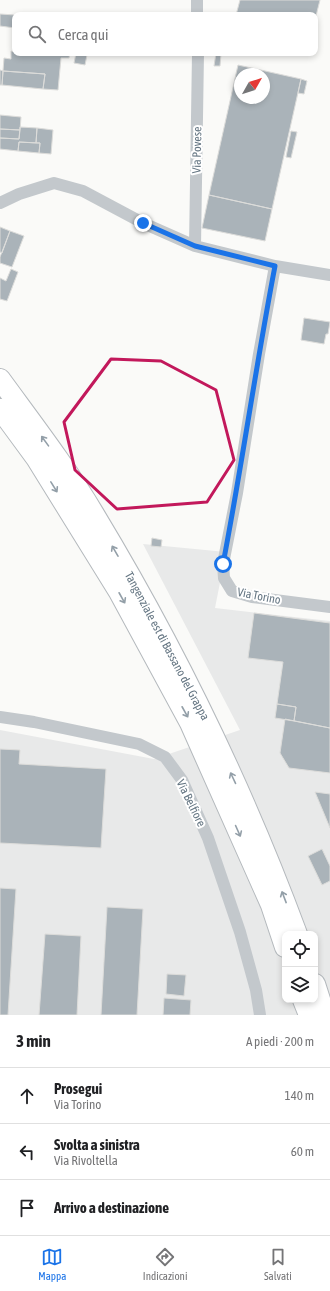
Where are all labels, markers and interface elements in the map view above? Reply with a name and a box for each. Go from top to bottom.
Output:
search box [12,12,318,56]
icon: search [26,23,48,45]
text: Cerca qui [58,26,108,43]
north arrow [234,68,270,104]
street label: Via Povese [190,126,204,174]
route end [134,214,152,232]
one-way arrow [41,436,50,447]
one-way arrow [50,482,58,493]
one-way arrow [111,545,119,557]
route start [214,555,232,573]
street label: Tangenziale est di Bassano del Grappa [122,569,212,723]
street label: Via Torino [236,585,282,607]
one-way arrow [119,592,127,604]
one-way arrow [181,706,189,718]
one-way arrow [229,772,237,784]
street label: Via Belfiore [174,777,208,829]
one-way arrow [235,824,242,836]
one-way arrow [279,892,287,904]
map controls [282,931,318,1003]
button: locate [282,931,318,967]
button: layers [282,967,318,1003]
text: 3 min [16,1031,51,1051]
text: A piedi · 200 m [246,1034,314,1049]
text: Prosegui [54,1080,102,1097]
icon: ahead [16,1085,38,1107]
text: 140 m [285,1088,314,1103]
text: Via Torino [54,1097,101,1112]
text: Svolta a sinistra [54,1136,140,1153]
icon: left [16,1141,38,1163]
text: 60 m [291,1144,314,1159]
text: Via Rivoltella [54,1153,118,1168]
icon: arrive [16,1197,38,1219]
text: Arrivo a destinazione [54,1199,169,1216]
tab: Mappa [38,1246,66,1282]
tab: Indicazioni [143,1246,187,1282]
tab: Salvati [264,1246,292,1282]

